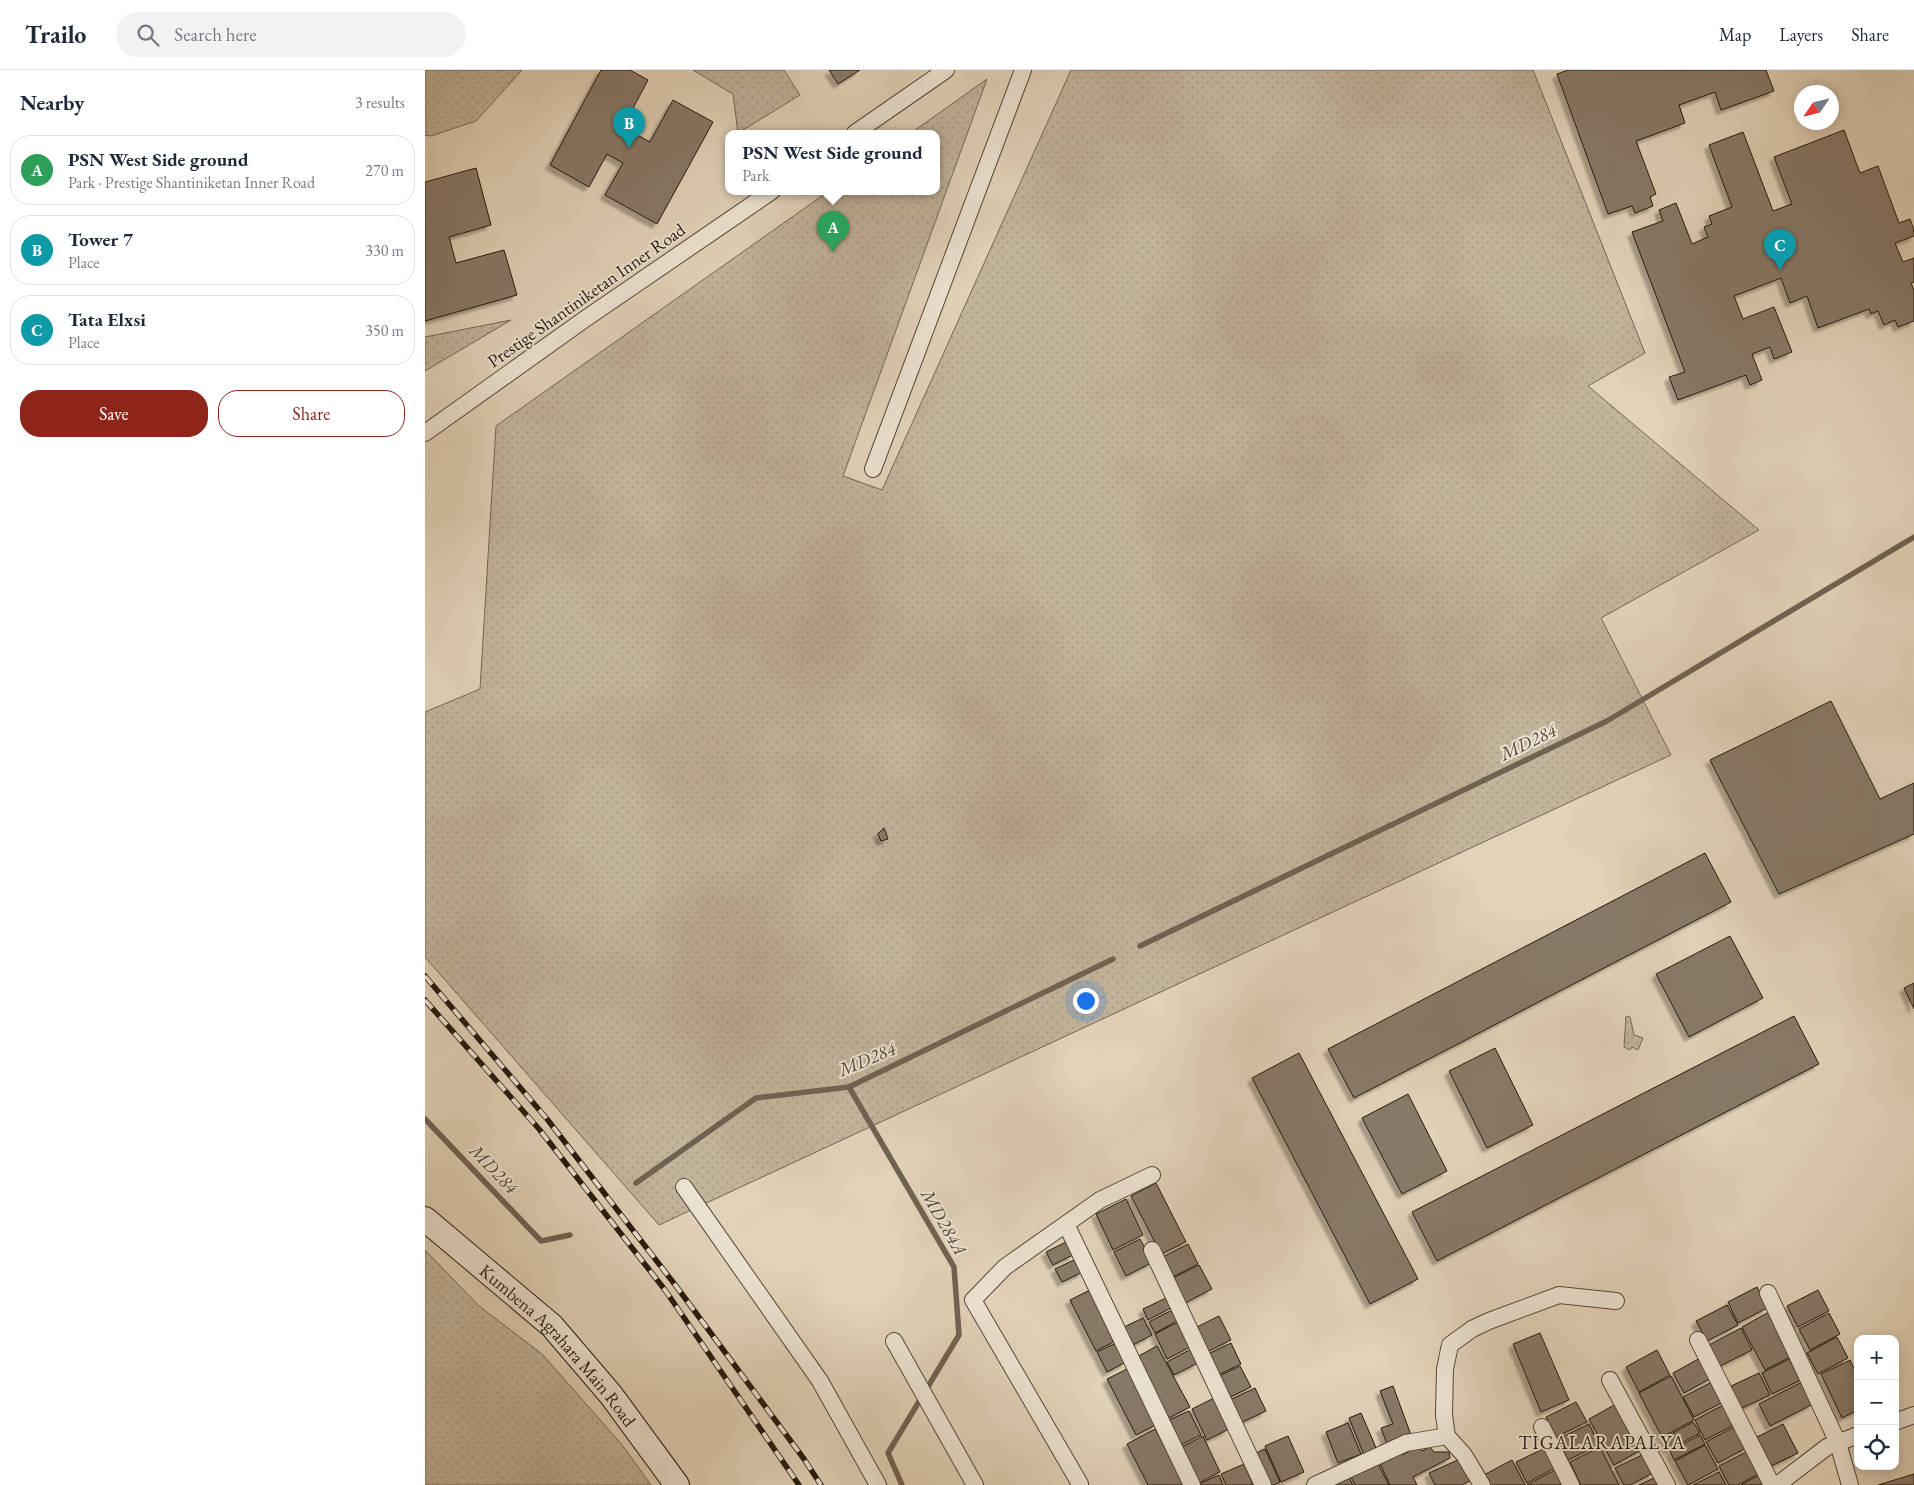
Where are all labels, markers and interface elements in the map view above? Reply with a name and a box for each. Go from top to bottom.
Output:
search box [116,12,466,57]
text: Trailo [25,19,86,50]
icon: search [134,21,162,49]
text: Search here [174,22,257,47]
text: Map [1719,23,1751,46]
text: Layers [1779,23,1823,46]
text: Share [1851,23,1889,46]
north arrow [1794,85,1839,130]
text: Nearby [20,89,84,116]
text: 3 results [355,92,405,113]
pin: B [613,107,645,148]
popup [725,130,940,195]
text: PSN West Side ground [742,140,923,165]
text: PSN West Side ground [68,147,248,172]
text: A [31,160,43,181]
text: 270 m [365,160,404,181]
text: Park [742,165,770,186]
text: Park · Prestige Shantiniketan Inner Road [68,172,315,193]
pin: A [817,211,849,252]
street label: Prestige Shantiniketan Inner Road [483,217,690,372]
text: Tower 7 [68,227,133,252]
pin: C [1764,229,1796,270]
text: B [32,240,42,261]
text: 330 m [365,240,404,261]
text: Place [68,252,100,273]
text: Tata Elxsi [68,307,146,332]
text: C [31,320,43,341]
text: 350 m [365,320,404,341]
text: Place [68,332,100,353]
button: Save [20,390,208,437]
button: Share [218,390,405,437]
water label: MD284 [1494,717,1561,767]
your location [1073,988,1099,1014]
water label: MD284 [833,1035,901,1083]
water label: MD284 [463,1138,525,1200]
water label: MD284A [914,1183,973,1260]
street label: Kumbena Agrahara Main Road [475,1259,642,1431]
map controls [1854,1335,1899,1470]
button: + [1854,1335,1899,1380]
button: − [1854,1380,1899,1425]
button: locate [1854,1425,1899,1470]
district label: TIGALARAPALYA [1518,1430,1686,1455]

